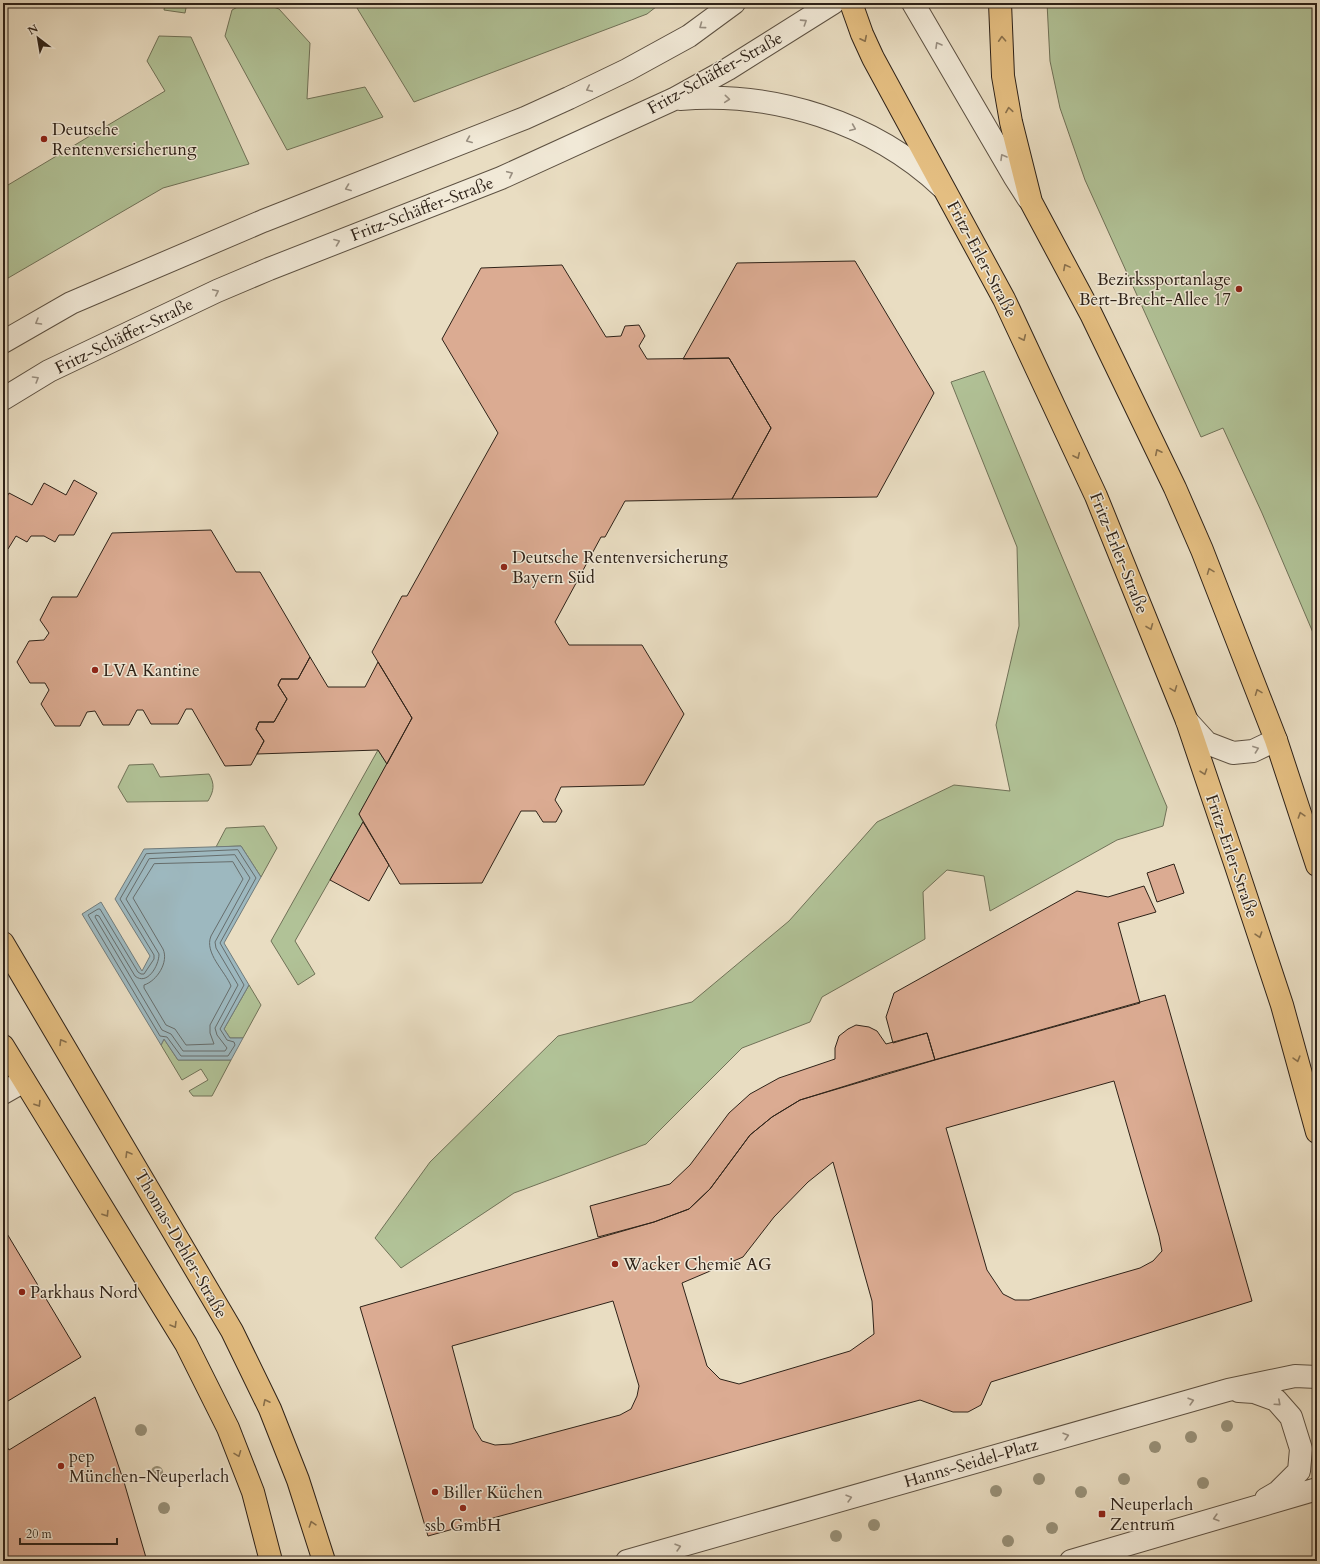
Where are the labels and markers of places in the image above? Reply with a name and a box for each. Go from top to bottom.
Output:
place label: Deutsche Rentenversicherung [52,118,197,161]
marker: Deutsche Rentenversicherung [39,134,49,144]
place label: Bezirkssportanlage Bert-Brecht-Allee 17 [1079,268,1231,311]
marker: Bezirkssportanlage Bert-Brecht-Allee 17 [1234,284,1244,294]
place label: Deutsche Rentenversicherung Bayern Süd [512,546,728,589]
marker: Deutsche Rentenversicherung Bayern Süd [499,562,509,572]
place label: LVA Kantine [103,659,200,682]
marker: LVA Kantine [90,665,100,675]
place label: Wacker Chemie AG [622,1253,772,1276]
marker: Wacker Chemie AG [610,1259,620,1269]
place label: Parkhaus Nord [30,1281,138,1304]
marker: Parkhaus Nord [17,1287,27,1297]
place label: pep München-Neuperlach [69,1445,230,1488]
marker: pep München-Neuperlach [56,1461,66,1471]
place label: Biller Küchen [443,1481,543,1504]
marker: Biller Küchen [430,1487,440,1497]
place label: Neuperlach Zentrum [1110,1493,1194,1536]
marker: ssb GmbH [458,1503,468,1513]
marker: Neuperlach Zentrum [1097,1509,1107,1519]
place label: ssb GmbH [425,1514,501,1537]

